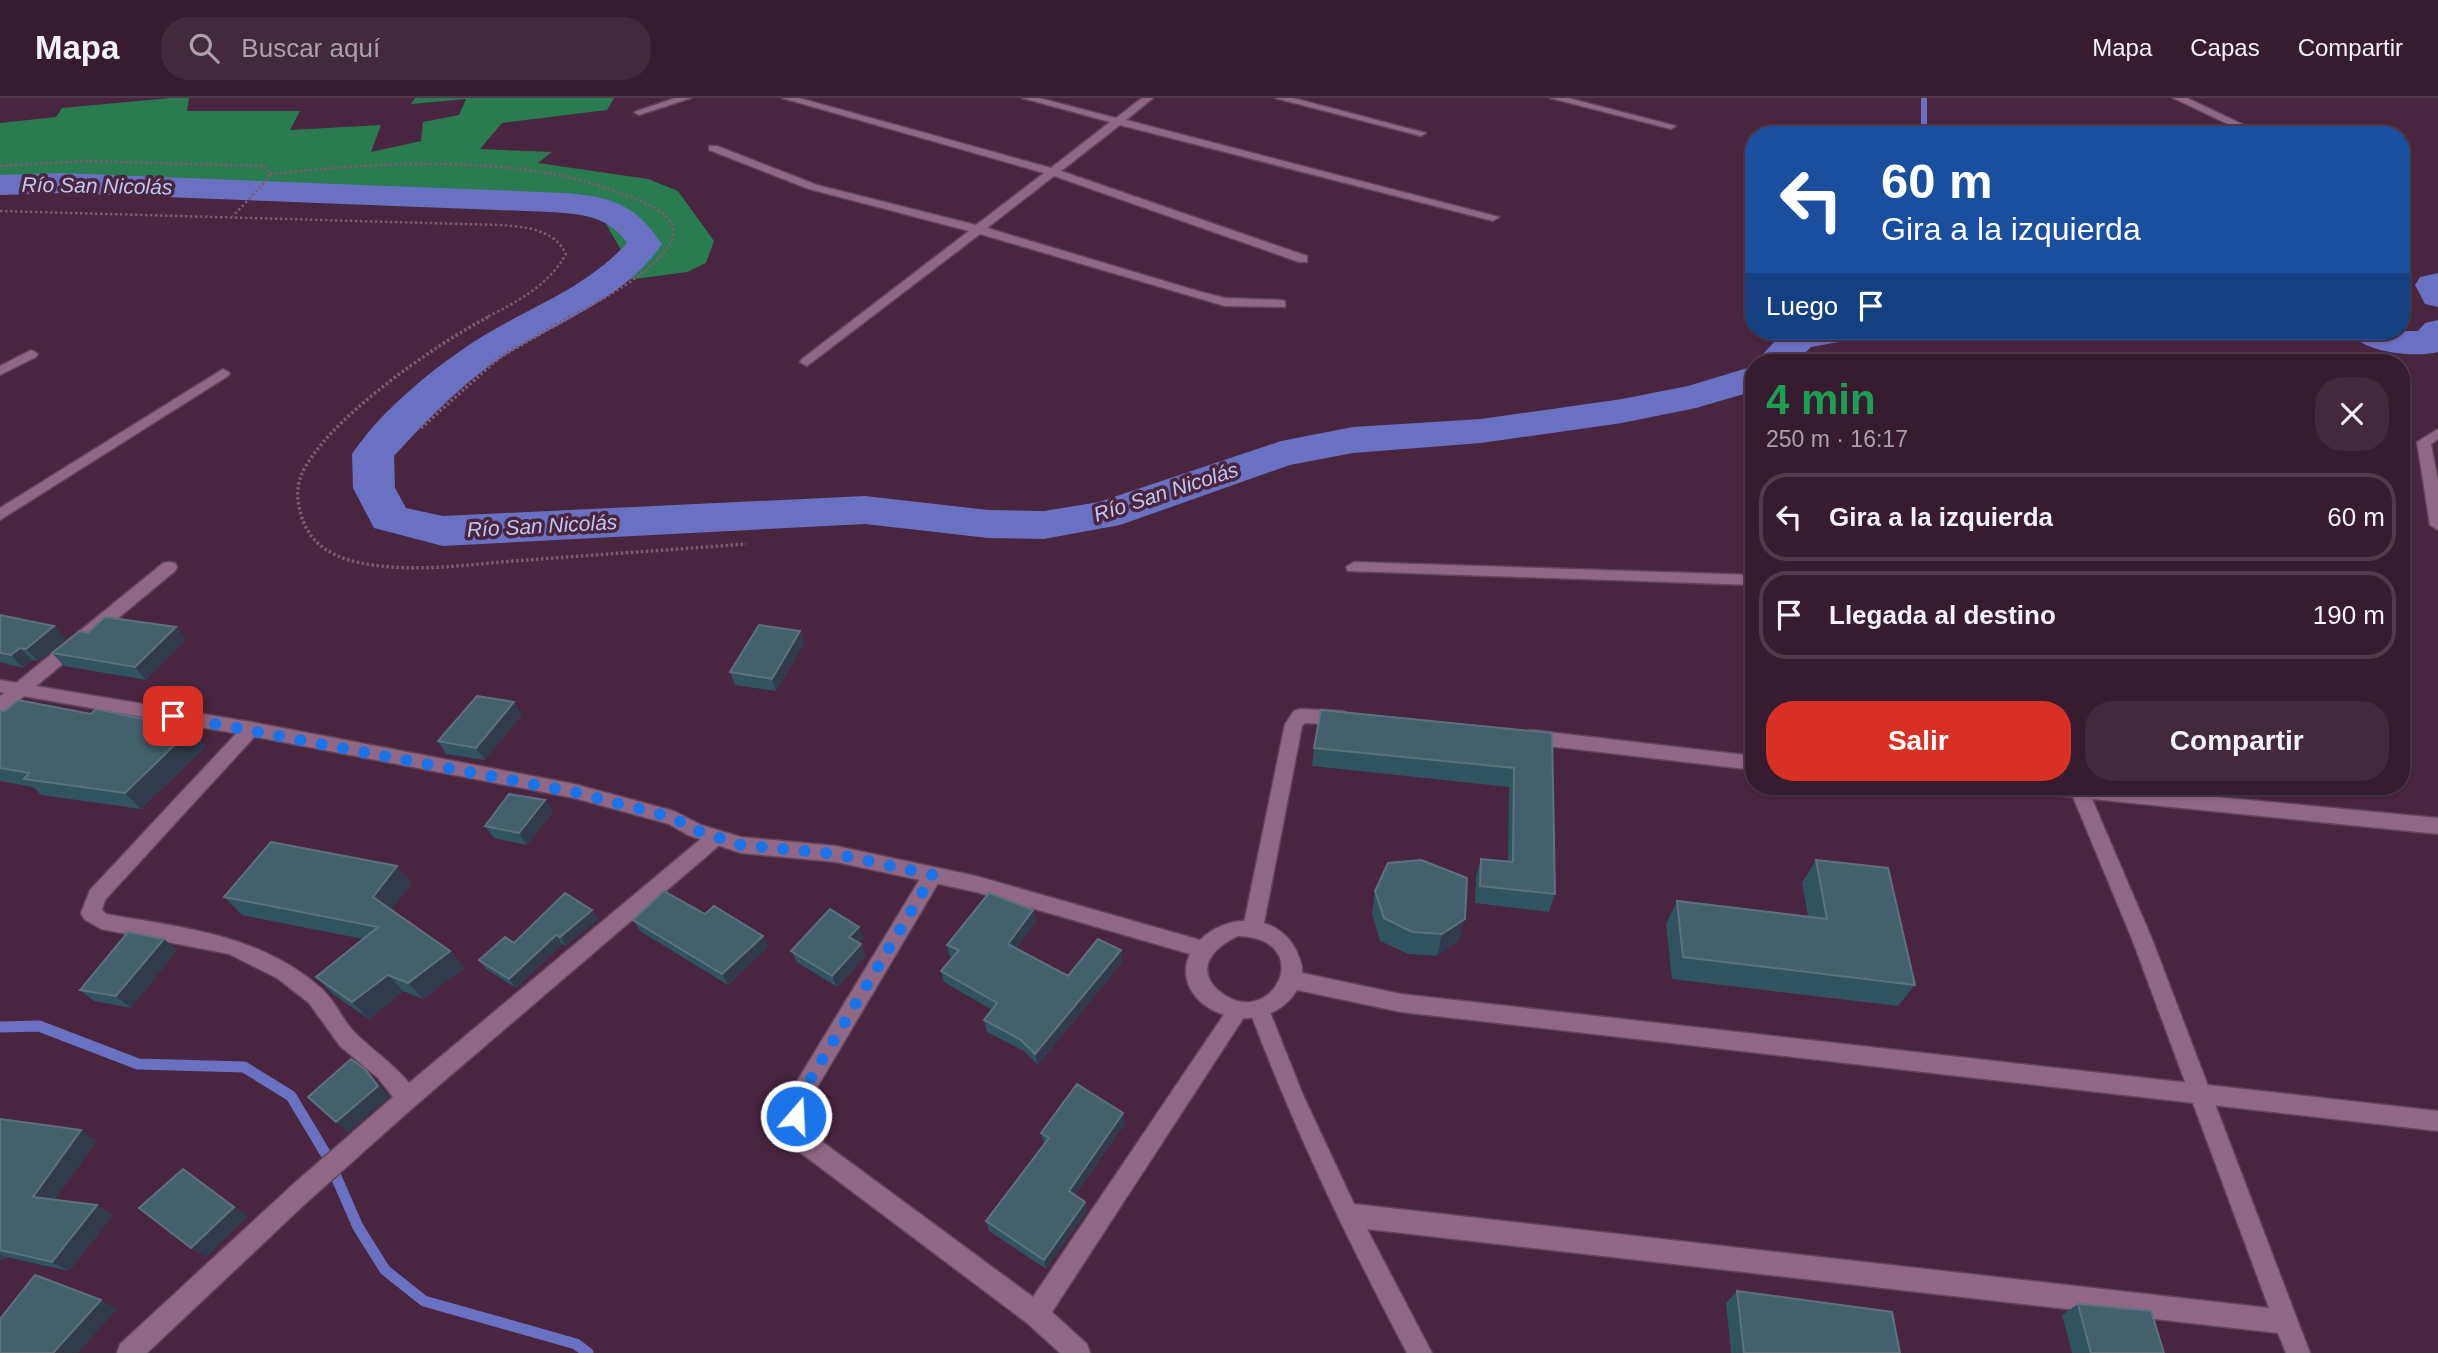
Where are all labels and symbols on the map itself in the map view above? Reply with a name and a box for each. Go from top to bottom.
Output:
water label: Río San Nicolás [22,173,173,198]
water label: Río San Nicolás [1091,457,1241,526]
water label: Río San Nicolás [466,510,618,541]
pin [143,686,203,746]
position arrow [759,1079,833,1153]

